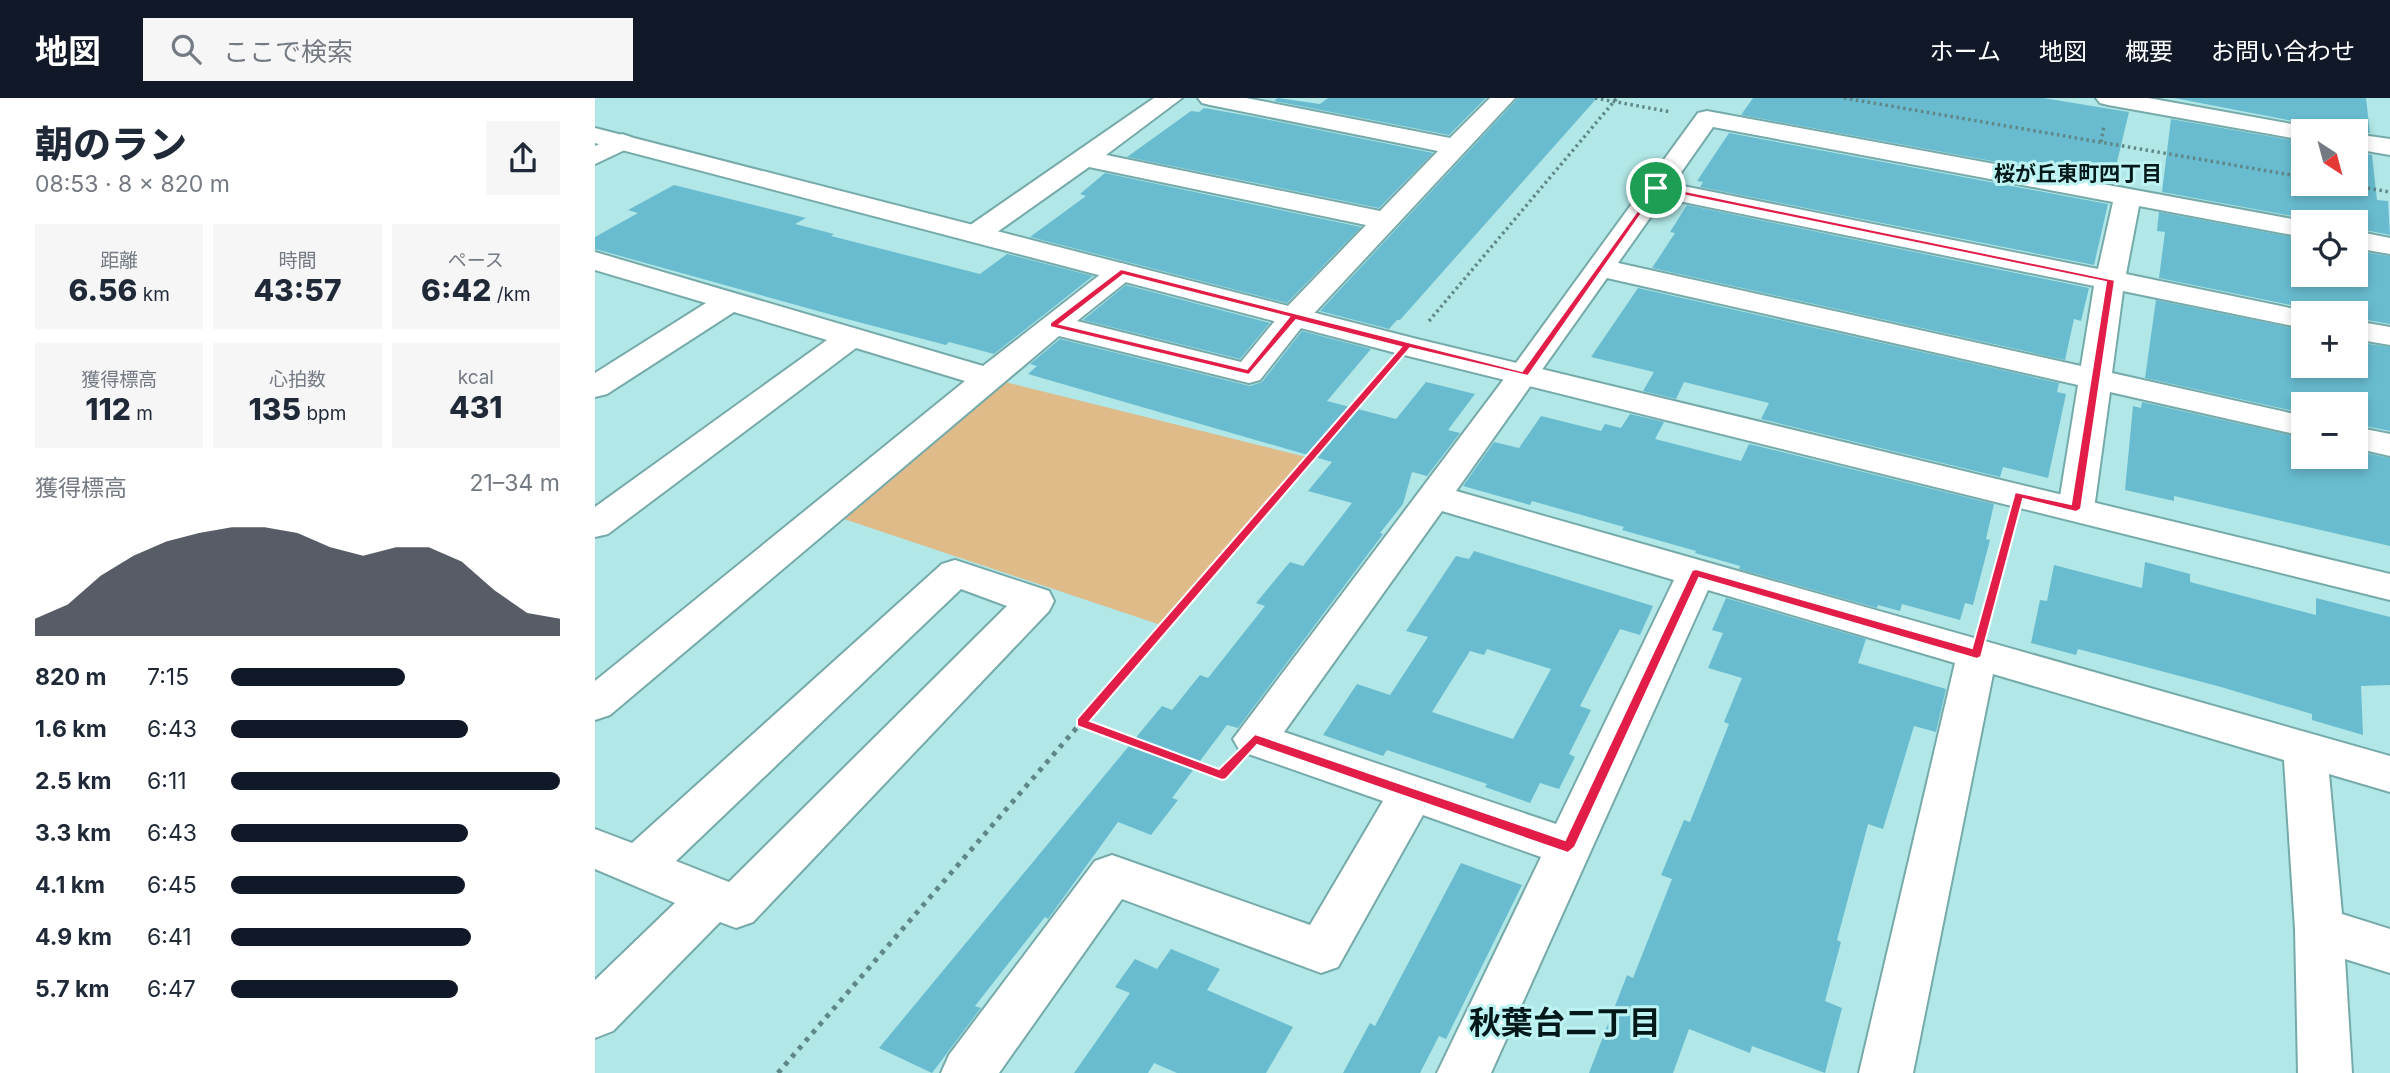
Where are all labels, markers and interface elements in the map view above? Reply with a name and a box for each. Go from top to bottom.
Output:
search box [143,18,633,81]
icon: search [167,30,205,68]
text: 地図 [35,31,101,71]
text: ここで検索 [223,36,353,67]
text: ホーム [1930,37,2001,66]
text: 地図 [2039,37,2087,66]
text: 概要 [2125,37,2173,66]
text: お問い合わせ [2211,37,2355,66]
north arrow [2291,119,2368,196]
map controls [2291,119,2368,469]
text: 朝のラン [35,121,187,167]
button: share [486,121,560,195]
pin [1626,158,1686,218]
district label: 桜が丘東町四丁目 [1994,161,2162,186]
icon: arrive [1637,169,1675,207]
text: 08:53 · 8 × 820 m [35,170,230,198]
button: locate [2291,210,2368,287]
text: 距離 [100,249,138,272]
text: 時間 [278,249,317,272]
text: ペース [448,249,504,272]
text: 6.56 [69,272,137,308]
text: 43:57 [253,272,342,308]
text: 6:42 [421,272,491,308]
text: km [137,283,170,306]
text: /km [491,283,531,306]
button: + [2291,301,2368,378]
text: kcal [458,366,494,389]
text: 獲得標高 [81,368,157,391]
text: 心拍数 [269,368,326,391]
text: 431 [449,389,503,425]
text: 112 [85,391,131,427]
text: 135 [249,391,301,427]
button: − [2291,392,2368,469]
text: m [131,402,153,425]
text: bpm [301,402,346,425]
text: 21–34 m [469,469,560,497]
text: 獲得標高 [35,474,127,502]
text: 820 m [35,663,106,691]
text: 7:15 [147,663,189,691]
text: 1.6 km [35,715,107,743]
text: 6:43 [147,715,197,743]
text: 2.5 km [35,767,112,795]
text: 6:11 [147,767,187,795]
text: 3.3 km [35,819,111,847]
text: 6:43 [147,819,197,847]
text: 4.1 km [35,871,105,899]
text: 6:45 [147,871,197,899]
text: 4.9 km [35,923,112,951]
text: 6:41 [147,923,192,951]
text: 5.7 km [35,975,109,1003]
text: 6:47 [147,975,196,1003]
district label: 秋葉台二丁目 [1469,1003,1661,1042]

